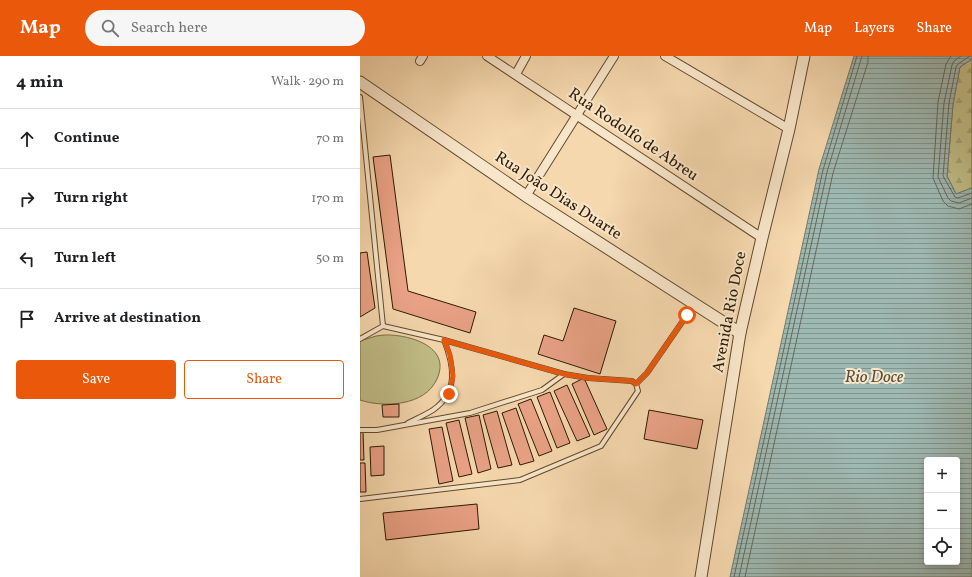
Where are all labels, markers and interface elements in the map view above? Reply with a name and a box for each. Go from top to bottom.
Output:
search box [85,10,365,46]
text: Map [20,15,61,41]
icon: search [99,17,121,39]
text: Search here [131,18,208,39]
text: Map [804,19,832,38]
text: Layers [854,19,894,38]
text: Share [916,19,952,38]
text: 4 min [16,71,63,94]
text: Walk · 290 m [271,73,344,91]
street label: Rua Rodolfo de Abreu [564,83,702,187]
icon: ahead [16,128,38,150]
text: Continue [54,128,119,149]
text: 70 m [316,130,344,148]
street label: Rua João Dias Duarte [490,147,626,245]
icon: right [16,188,38,210]
text: Turn right [54,188,128,209]
text: 170 m [311,190,344,208]
icon: left [16,248,38,270]
text: Turn left [54,248,116,269]
street label: Avenida Rio Doce [707,249,753,375]
text: 50 m [316,250,344,268]
route start [678,306,696,324]
icon: arrive [16,308,38,330]
text: Arrive at destination [54,308,201,329]
button: Save [16,360,176,399]
button: Share [184,360,344,399]
water label: Rio Doce [845,366,904,389]
route end [440,385,458,403]
map controls [924,457,960,565]
button: + [924,457,960,493]
button: − [924,493,960,529]
button: locate [924,529,960,565]

